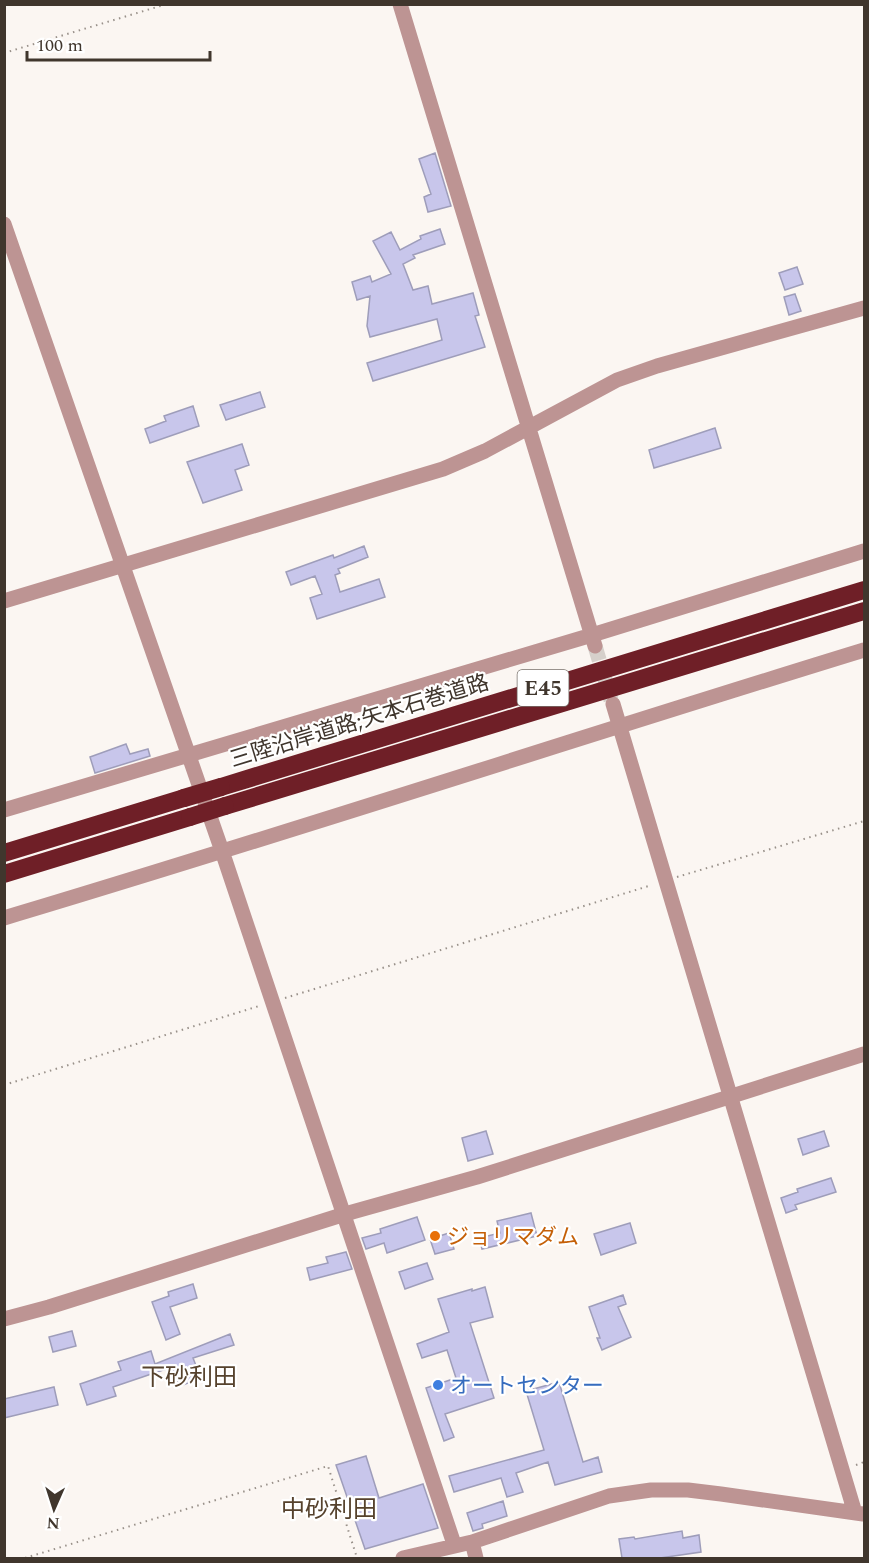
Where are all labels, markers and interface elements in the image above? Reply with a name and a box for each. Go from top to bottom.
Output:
scale bar [27,24,210,62]
text: 100 m [36,32,83,59]
street label: 三陸沿岸道路;矢本石巻道路 [226,666,493,777]
road number: E45 [518,670,568,706]
place label: ジョリマダム [447,1221,579,1254]
marker: ジョリマダム [428,1229,442,1243]
district label: 下砂利田 [141,1360,237,1396]
place label: オートセンター [450,1370,604,1403]
marker: オートセンター [431,1378,445,1392]
north arrow [24,1479,84,1539]
district label: 中砂利田 [281,1492,377,1528]
text: N [46,1511,60,1535]

